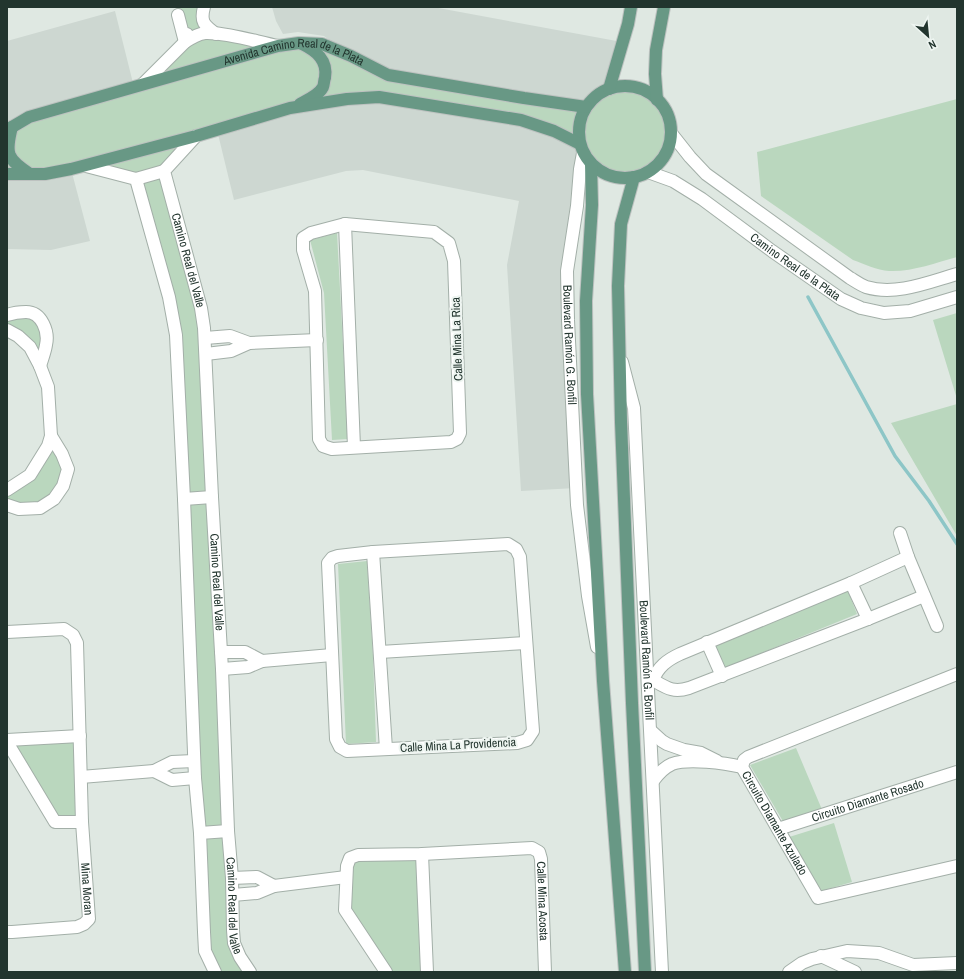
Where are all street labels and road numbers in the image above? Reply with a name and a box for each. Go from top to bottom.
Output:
street label: Avenida Camino Real de la Plata [221,56,367,72]
street label: Camino Real del Valle [168,211,209,309]
street label: Camino Real de la Plata [747,229,844,304]
street label: Boulevard Ramón G. Bonfil [559,285,580,405]
street label: Calle Mina La Rica [448,296,466,381]
street label: Camino Real del Valle [206,533,228,631]
street label: Boulevard Ramón G. Bonfil [636,600,657,720]
street label: Calle Mina La Providencia [400,734,517,756]
street label: Circuito Diamante Azulado [738,768,811,878]
street label: Circuito Diamante Rosado [810,775,926,826]
street label: Camino Real del Valle [222,856,246,957]
street label: Calle Mina Acosta [533,861,552,942]
street label: Mina Moran [77,862,97,916]

